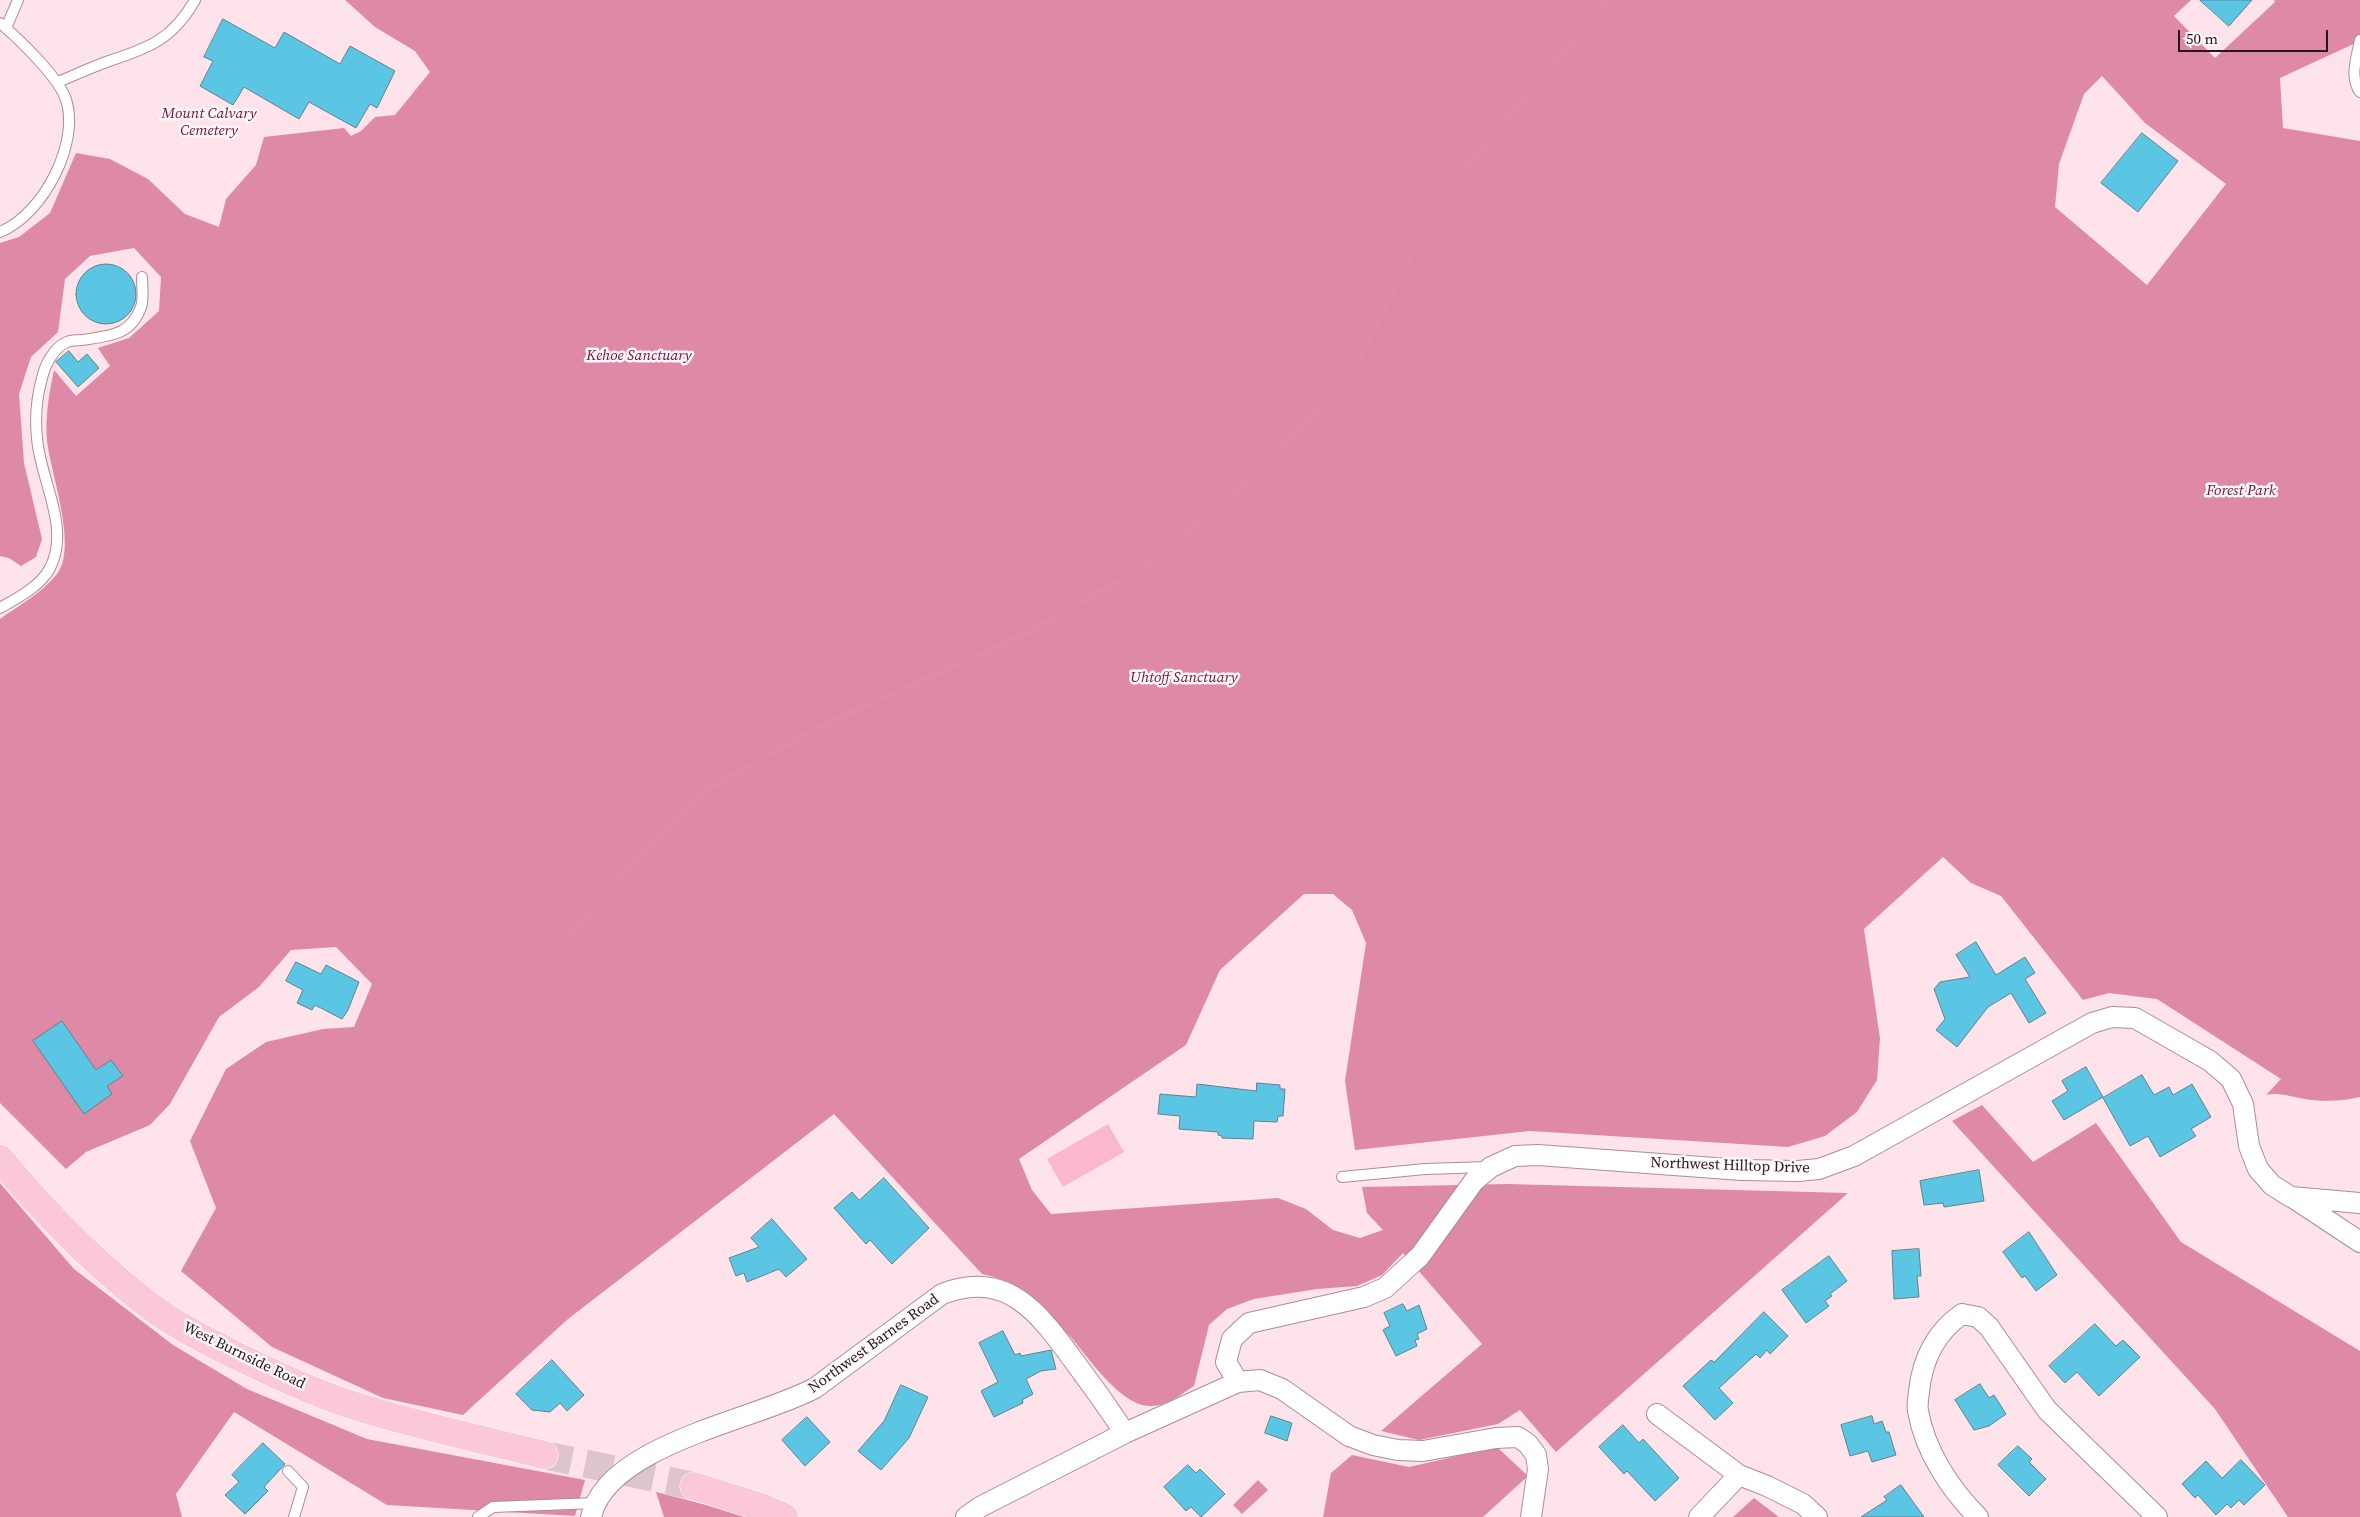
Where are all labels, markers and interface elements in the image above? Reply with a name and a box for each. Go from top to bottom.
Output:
scale bar [2180,20,2330,52]
text: 50 m [2186,28,2218,49]
park label: Mount Calvary Cemetery [161,105,257,140]
park label: Kehoe Sanctuary [586,347,692,365]
park label: Forest Park [2206,482,2276,500]
park label: Uhtoff Sanctuary [1130,669,1238,687]
street label: Northwest Hilltop Drive [1650,1154,1810,1178]
street label: Northwest Barnes Road [805,1291,943,1397]
street label: West Burnside Road [180,1319,308,1393]

